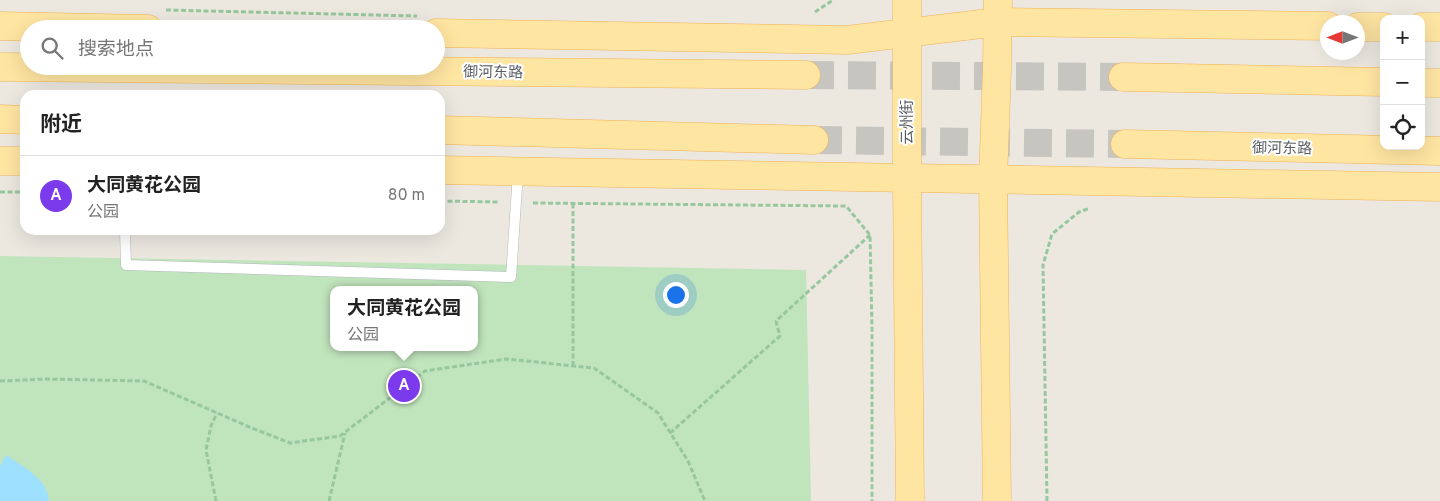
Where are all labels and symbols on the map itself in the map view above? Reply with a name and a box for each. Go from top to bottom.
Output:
north arrow [1320,15,1365,60]
street label: 御河东路 [463,63,523,84]
street label: 云州街 [898,99,918,145]
street label: 御河东路 [1252,139,1312,160]
your location [663,282,689,308]
pin: A [388,367,420,405]

